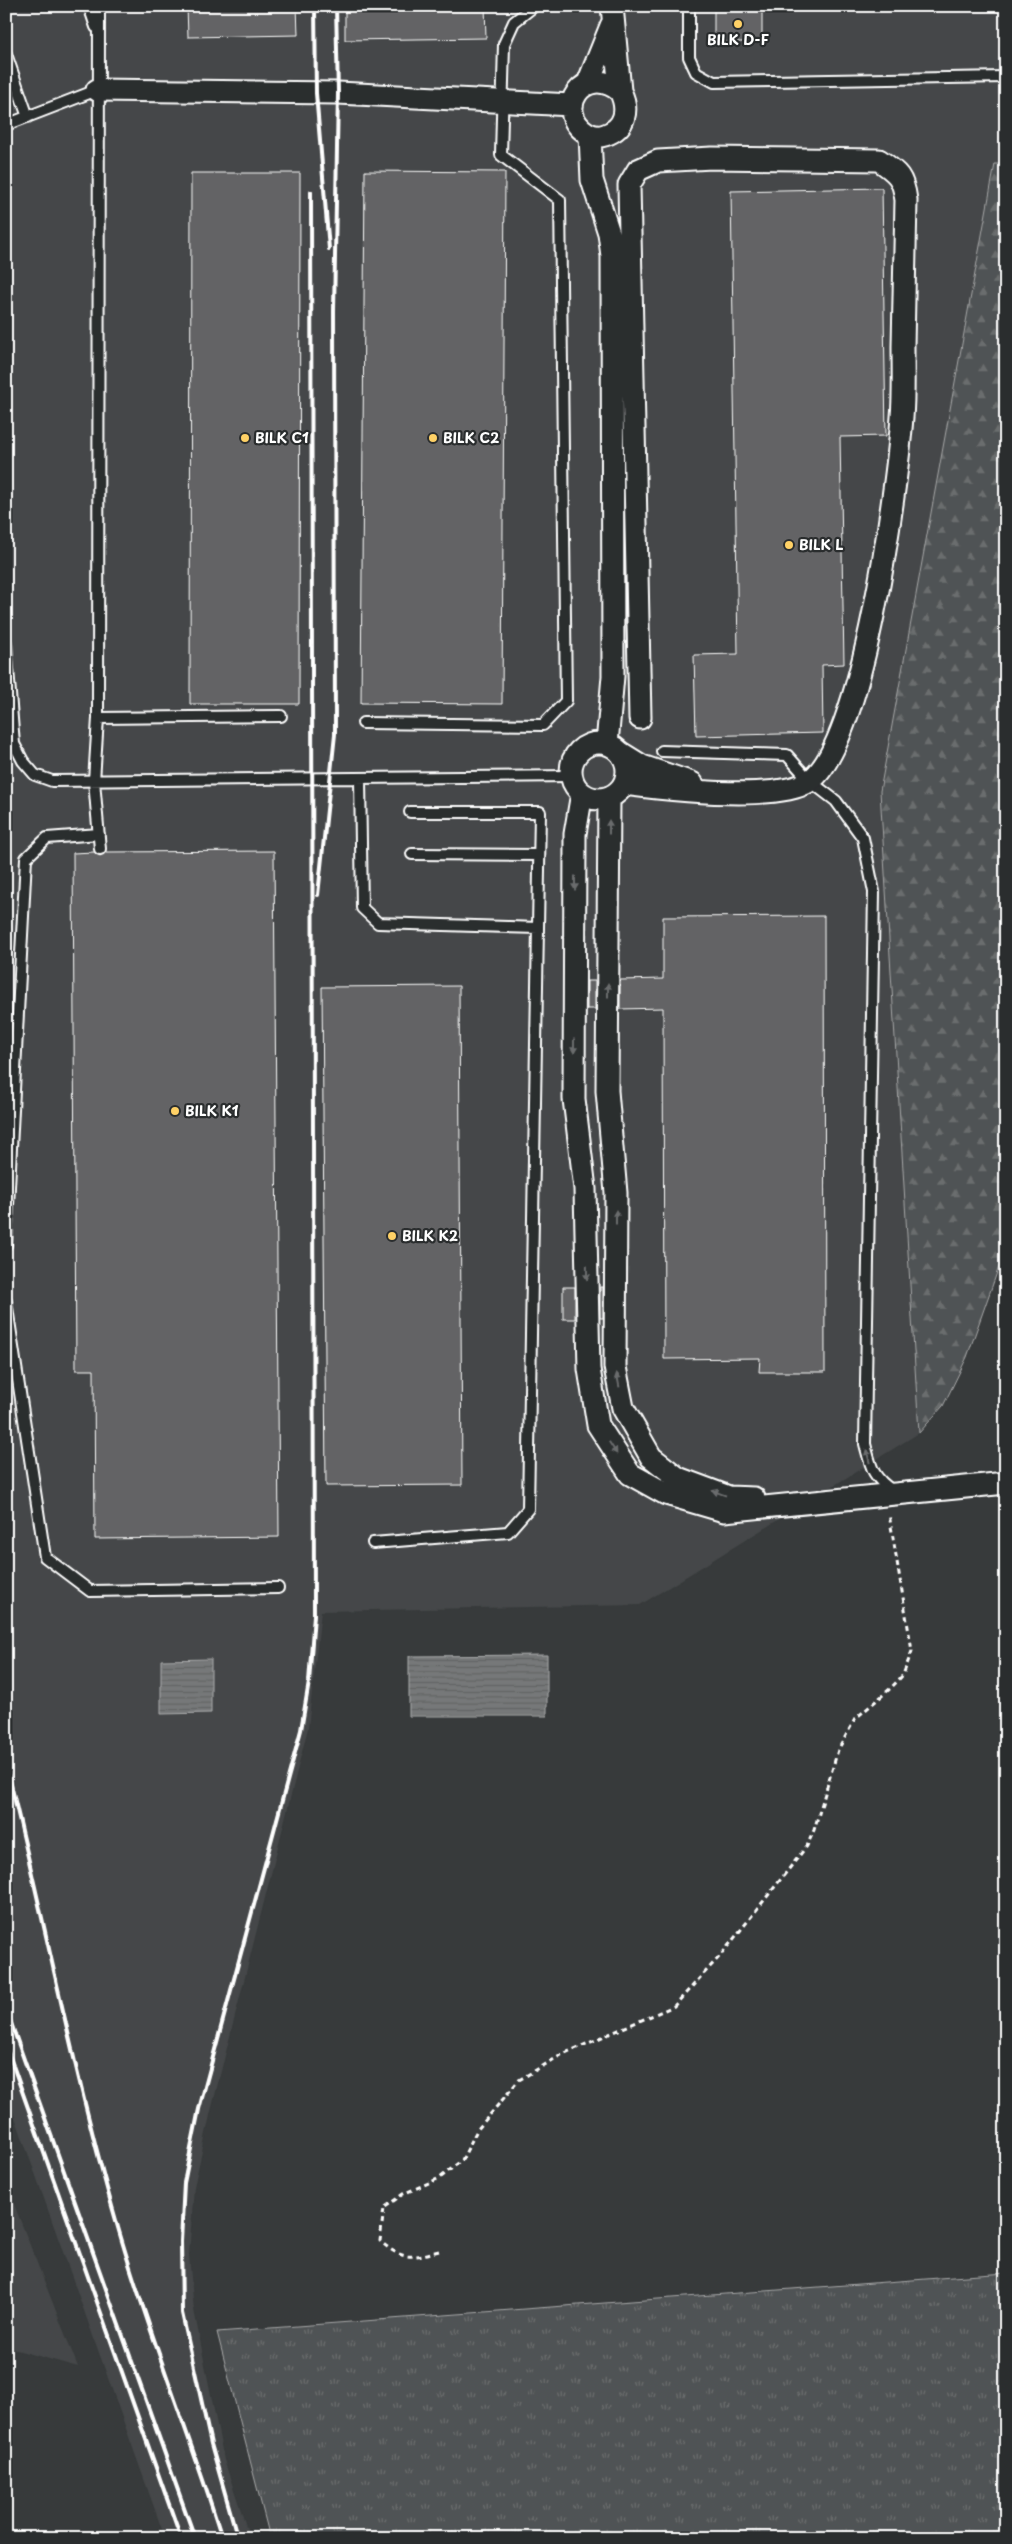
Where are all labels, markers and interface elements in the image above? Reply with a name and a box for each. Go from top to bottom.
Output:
marker: BILK D-F [732,18,744,30]
place label: BILK D-F [707,29,769,50]
place label: BILK C1 [255,427,309,448]
place label: BILK C2 [443,427,499,448]
marker: BILK C1 [239,432,251,444]
marker: BILK C2 [427,432,439,444]
place label: BILK L [799,534,844,555]
marker: BILK L [783,539,795,551]
one-way arrow [605,819,613,835]
one-way arrow [571,875,579,891]
one-way arrow [604,982,612,998]
one-way arrow [570,1038,578,1054]
place label: BILK K1 [185,1100,239,1121]
marker: BILK K1 [169,1105,181,1117]
one-way arrow [612,1209,620,1225]
place label: BILK K2 [402,1225,458,1246]
marker: BILK K2 [386,1230,398,1242]
one-way arrow [583,1265,591,1281]
one-way arrow [614,1372,622,1387]
one-way arrow [608,1441,618,1454]
one-way arrow [864,1449,872,1464]
one-way arrow [711,1489,726,1496]

